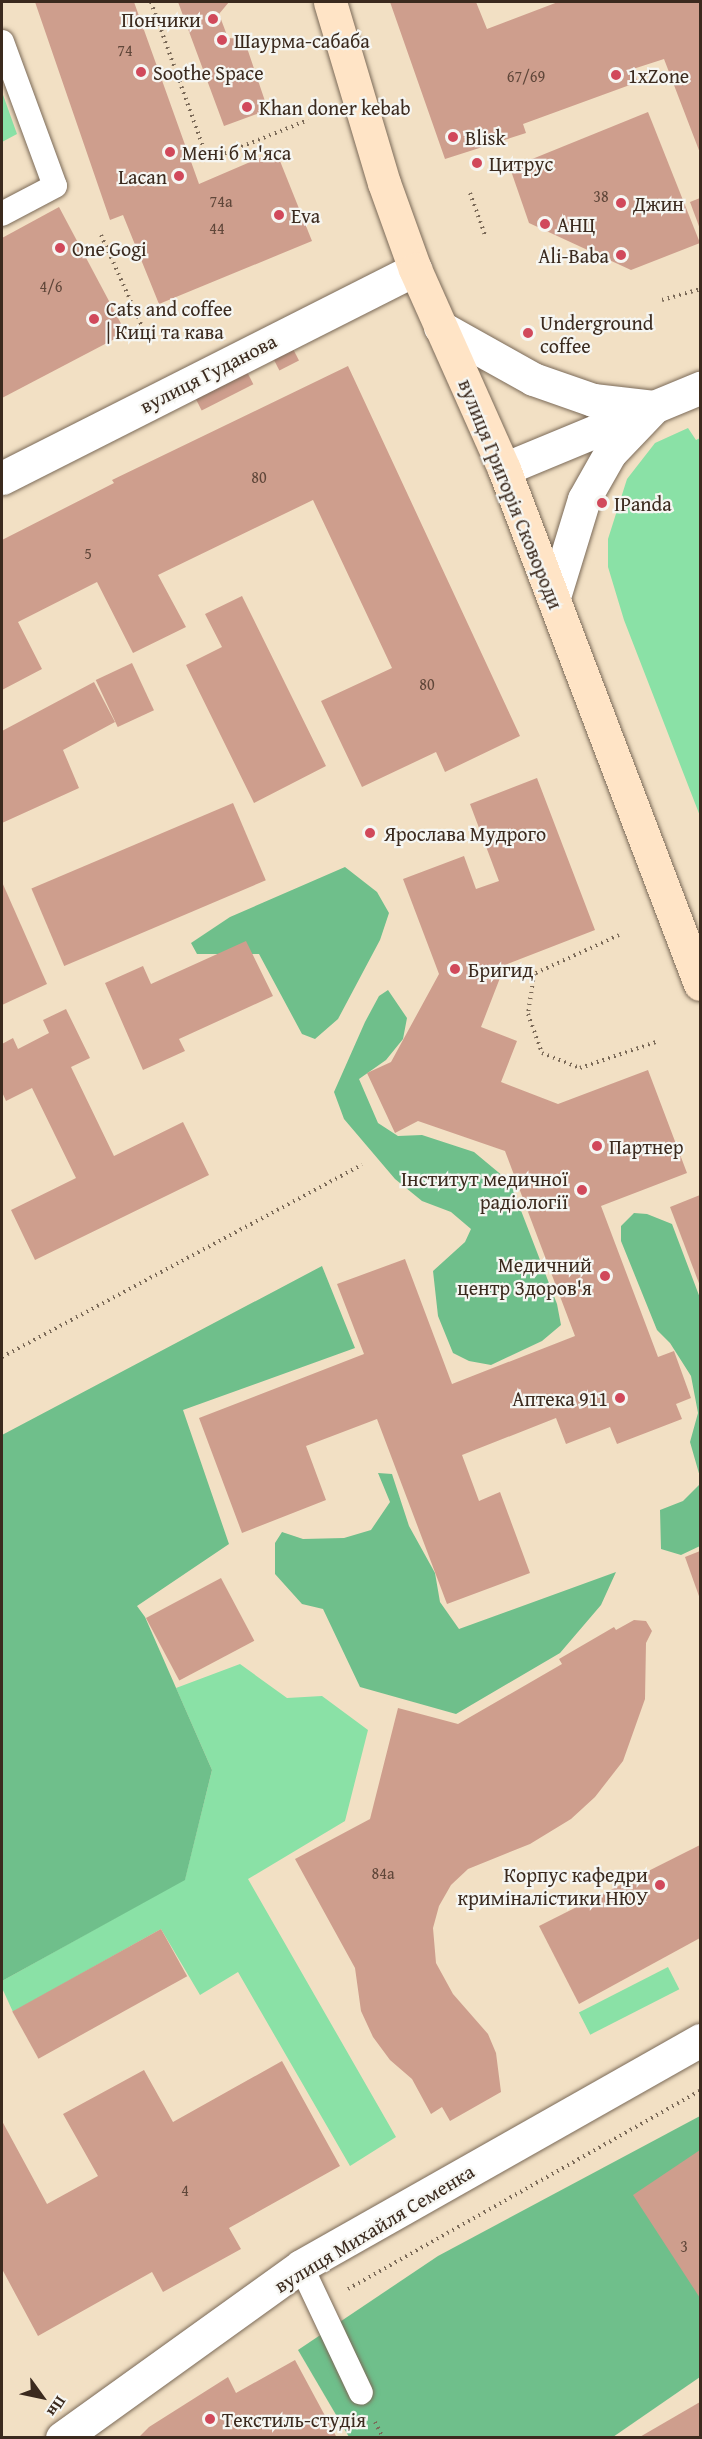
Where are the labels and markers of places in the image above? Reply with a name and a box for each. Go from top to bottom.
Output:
place label: Пончики [121,7,201,31]
marker: Пончики [206,12,220,26]
place label: Шаурма-сабаба [234,28,370,52]
marker: Шаурма-сабаба [215,33,229,47]
place label: Soothe Space [153,60,264,84]
place label: 1xZone [628,63,689,87]
marker: Soothe Space [134,65,148,79]
marker: 1xZone [609,68,623,82]
place label: Khan doner kebab [259,95,411,119]
marker: Khan doner kebab [240,100,254,114]
place label: Blisk [465,125,506,149]
marker: Blisk [446,130,460,144]
place label: Мені б м'яса [182,140,291,164]
marker: Мені б м'яса [163,145,177,159]
place label: Цитрус [489,151,553,175]
marker: Цитрус [470,156,484,170]
place label: Lacan [118,164,167,188]
marker: Lacan [172,169,186,183]
place label: Джин [633,191,684,215]
marker: Джин [614,196,628,210]
place label: Eva [291,203,320,227]
marker: Eva [272,208,286,222]
place label: АНЦ [557,212,595,236]
marker: АНЦ [538,217,552,231]
place label: One Gogi [72,236,147,260]
marker: One Gogi [53,241,67,255]
place label: Ali-Baba [538,243,609,267]
marker: Ali-Baba [614,248,628,262]
place label: Cats and coffee | Киці та кава [106,296,232,343]
place label: Underground coffee [540,310,654,357]
marker: Cats and coffee | Киці та кава [87,312,101,326]
marker: Underground coffee [521,326,535,340]
place label: IPanda [614,491,672,515]
marker: IPanda [595,496,609,510]
place label: Ярослава Мудрого [384,821,546,845]
marker: Ярослава Мудрого [361,824,379,842]
place label: Бригид [468,957,533,981]
marker: Бригид [446,960,464,978]
place label: Партнер [609,1134,684,1158]
marker: Партнер [590,1139,604,1153]
place label: Інститут медичної радіології [401,1166,568,1213]
marker: Інститут медичної радіології [573,1181,591,1199]
place label: Медичний центр Здоров'я [457,1252,592,1299]
marker: Медичний центр Здоров'я [596,1267,614,1285]
place label: Аптека 911 [512,1386,608,1410]
marker: Аптека 911 [613,1391,627,1405]
place label: Корпус кафедри криміналістики НЮУ [457,1862,648,1909]
marker: Корпус кафедри криміналістики НЮУ [653,1878,667,1892]
place label: Текстиль-студія [222,2407,366,2431]
marker: Текстиль-студія [203,2412,217,2426]

